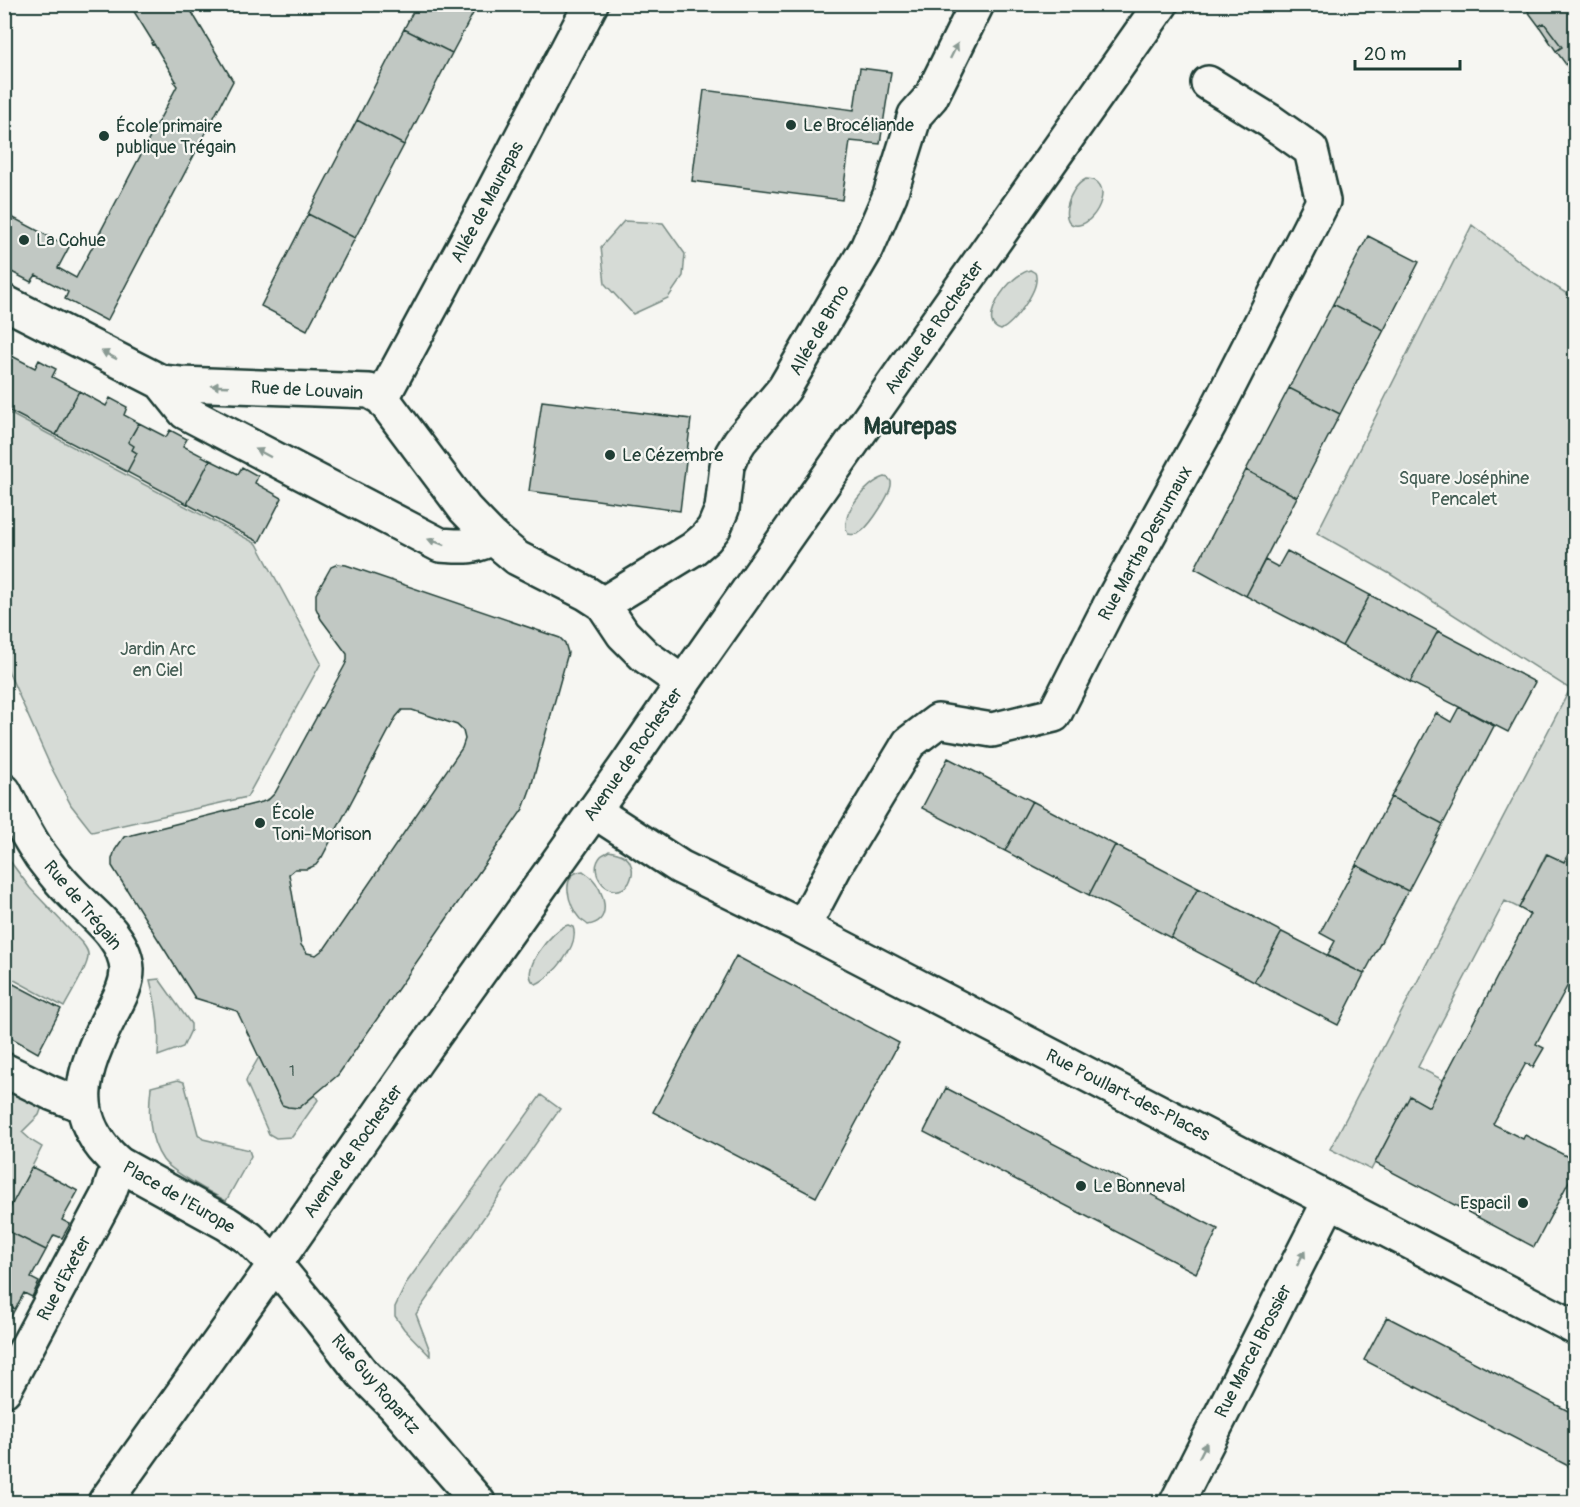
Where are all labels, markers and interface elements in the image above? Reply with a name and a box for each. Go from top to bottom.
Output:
scale bar [1355,33,1460,71]
one-way arrow [949,42,958,59]
text: 20 m [1364,43,1406,66]
place label: Le Brocéliande [803,114,914,137]
place label: École primaire publique Trégain [116,115,236,159]
marker: Le Brocéliande [784,118,798,132]
marker: École primaire publique Trégain [97,129,111,143]
street label: Allée de Maurepas [446,138,529,267]
place label: La Cohue [36,229,106,252]
marker: La Cohue [17,233,31,247]
street label: Avenue de Rochester [880,255,990,399]
street label: Allée de Brno [784,280,855,380]
one-way arrow [100,350,117,360]
street label: Rue de Louvain [250,376,364,405]
one-way arrow [210,381,229,391]
district label: Maurepas [863,412,957,441]
place label: Le Cézembre [622,444,724,467]
one-way arrow [254,448,271,458]
marker: Le Cézembre [603,448,617,462]
street label: Rue Martha Desrumaux [1093,462,1197,625]
park label: Square Joséphine Pencalet [1399,467,1529,511]
one-way arrow [427,536,445,546]
park label: Jardin Arc en Ciel [120,638,196,682]
street label: Avenue de Rochester [579,682,689,826]
place label: École Toni-Morison [272,802,372,846]
marker: École Toni-Morison [253,816,267,830]
street label: Rue de Trégain [38,856,127,955]
street label: Rue Poullart-des-Places [1042,1044,1214,1147]
house number: 1 [289,1062,295,1081]
street label: Avenue de Rochester [299,1079,409,1223]
street label: Place de l'Europe [119,1156,239,1239]
place label: Le Bonneval [1093,1175,1186,1198]
marker: Le Bonneval [1074,1179,1088,1193]
place label: Espacil [1460,1192,1511,1215]
marker: Espacil [1516,1196,1530,1210]
street label: Rue d'Exeter [32,1231,97,1325]
one-way arrow [1296,1249,1306,1266]
street label: Rue Marcel Brossier [1210,1280,1297,1422]
street label: Rue Guy Ropartz [326,1330,425,1439]
one-way arrow [1198,1442,1208,1459]

